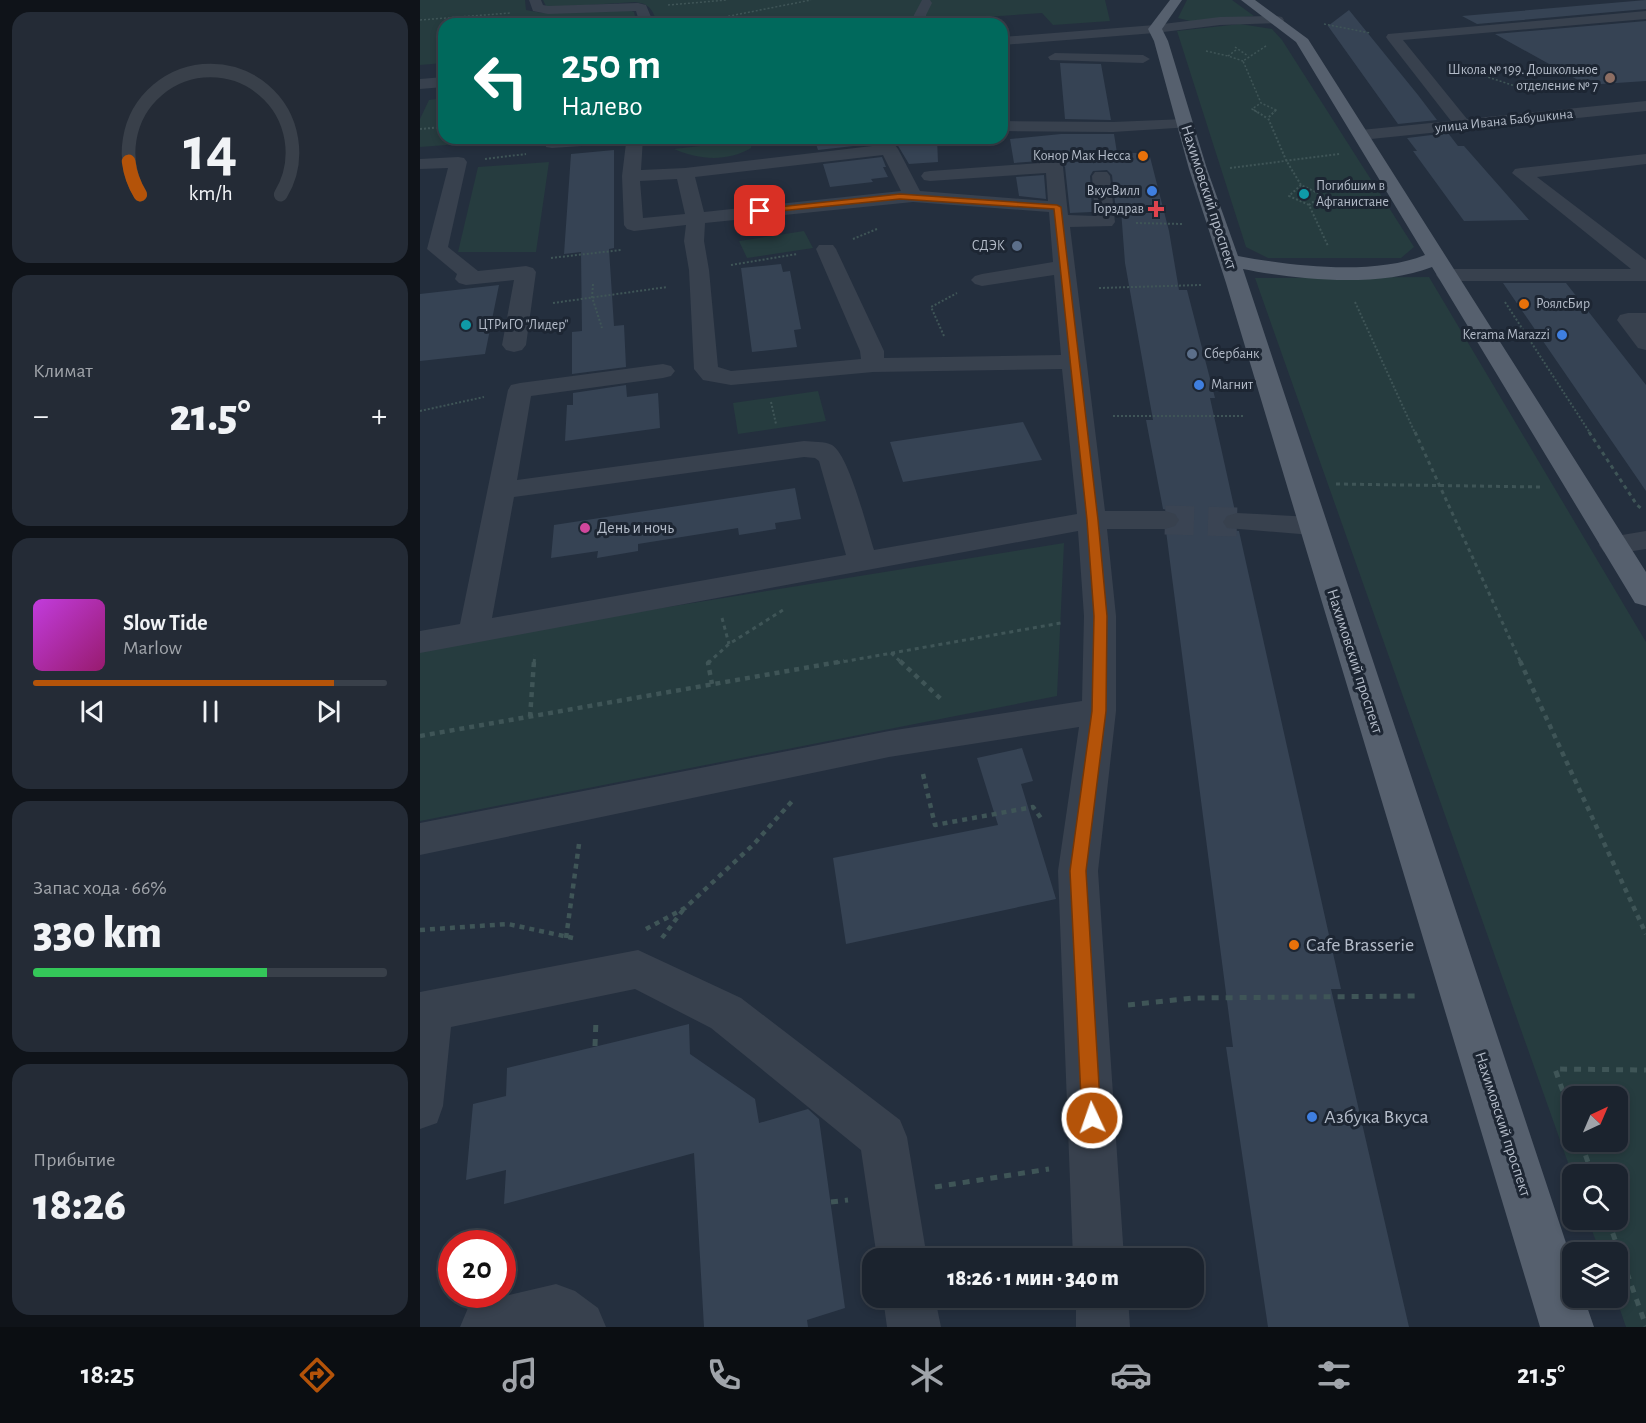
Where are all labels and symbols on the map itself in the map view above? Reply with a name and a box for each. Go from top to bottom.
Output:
place label: Школа № 199. Дошкольное отделение № 7 [1448,63,1598,93]
marker: Школа № 199. Дошкольное отделение № 7 [1603,71,1617,85]
street label: улица Ивана Бабушкина [1433,107,1574,135]
street label: Нахимовский проспект [1178,123,1240,272]
place label: Конор Мак Несса [1033,149,1132,163]
marker: Конор Мак Несса [1136,149,1150,163]
place label: Погибшим в Афганистане [1316,179,1389,209]
place label: ВкусВилл [1087,184,1140,198]
marker: ВкусВилл [1145,184,1159,198]
pin [734,185,785,236]
marker: Погибшим в Афганистане [1297,187,1311,201]
place label: Горздрав [1093,202,1144,216]
marker: Горздрав [1149,202,1163,216]
place label: СДЭК [972,239,1005,253]
marker: СДЭК [1010,239,1024,253]
marker: РоялсБир [1517,297,1531,311]
place label: РоялсБир [1536,297,1590,311]
marker: ЦТРиГО "Лидер" [459,318,473,332]
place label: ЦТРиГО "Лидер" [478,318,569,332]
place label: Kerama Marazzi [1463,328,1550,342]
marker: Kerama Marazzi [1555,328,1569,342]
marker: Сбербанк [1185,347,1199,361]
place label: Сбербанк [1204,347,1260,361]
marker: Магнит [1192,378,1206,392]
place label: Магнит [1211,378,1254,392]
place label: День и ночь [597,520,674,536]
marker: День и ночь [578,521,592,535]
street label: Нахимовский проспект [1324,587,1386,736]
place label: Cafe Brasserie [1306,935,1414,955]
marker: Cafe Brasserie [1287,938,1301,952]
street label: Нахимовский проспект [1472,1050,1534,1199]
position arrow [1060,1086,1124,1150]
north arrow [1562,1086,1628,1152]
place label: Азбука Вкуса [1324,1107,1429,1127]
marker: Азбука Вкуса [1305,1110,1319,1124]
speed limit sign: 20 [438,1230,516,1308]

